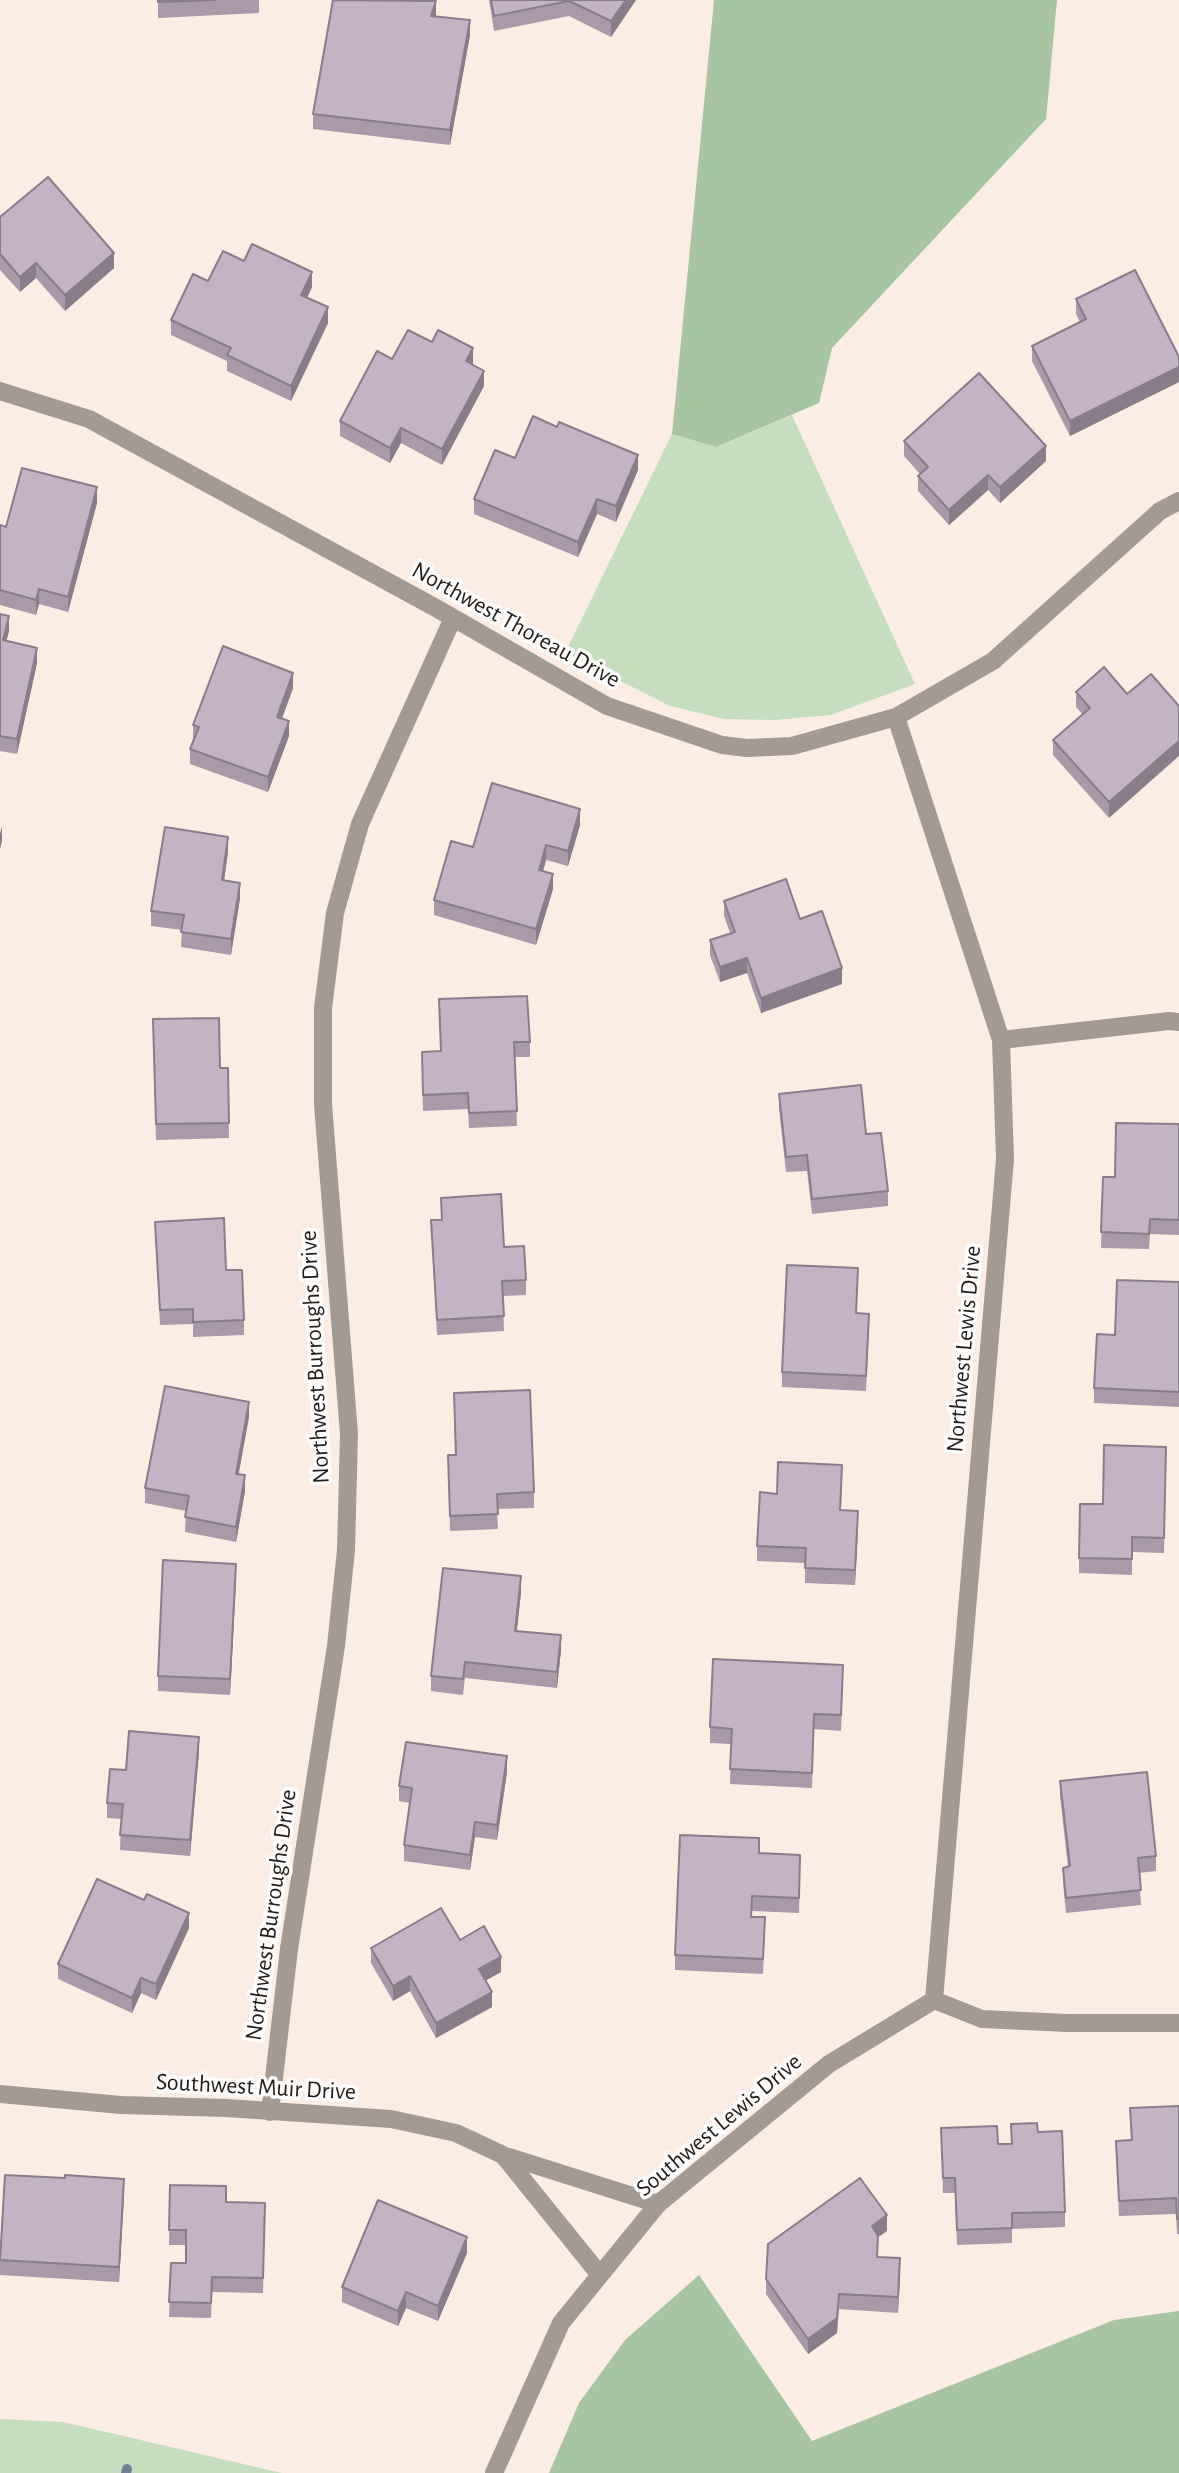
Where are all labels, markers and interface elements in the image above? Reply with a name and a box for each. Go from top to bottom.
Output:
street label: Northwest Thoreau Drive [407,556,625,694]
street label: Northwest Burroughs Drive [294,1230,336,1484]
street label: Northwest Lewis Drive [941,1244,987,1454]
street label: Northwest Burroughs Drive [239,1787,303,2043]
street label: Southwest Lewis Drive [630,2047,808,2203]
street label: Southwest Muir Drive [155,2067,357,2107]

